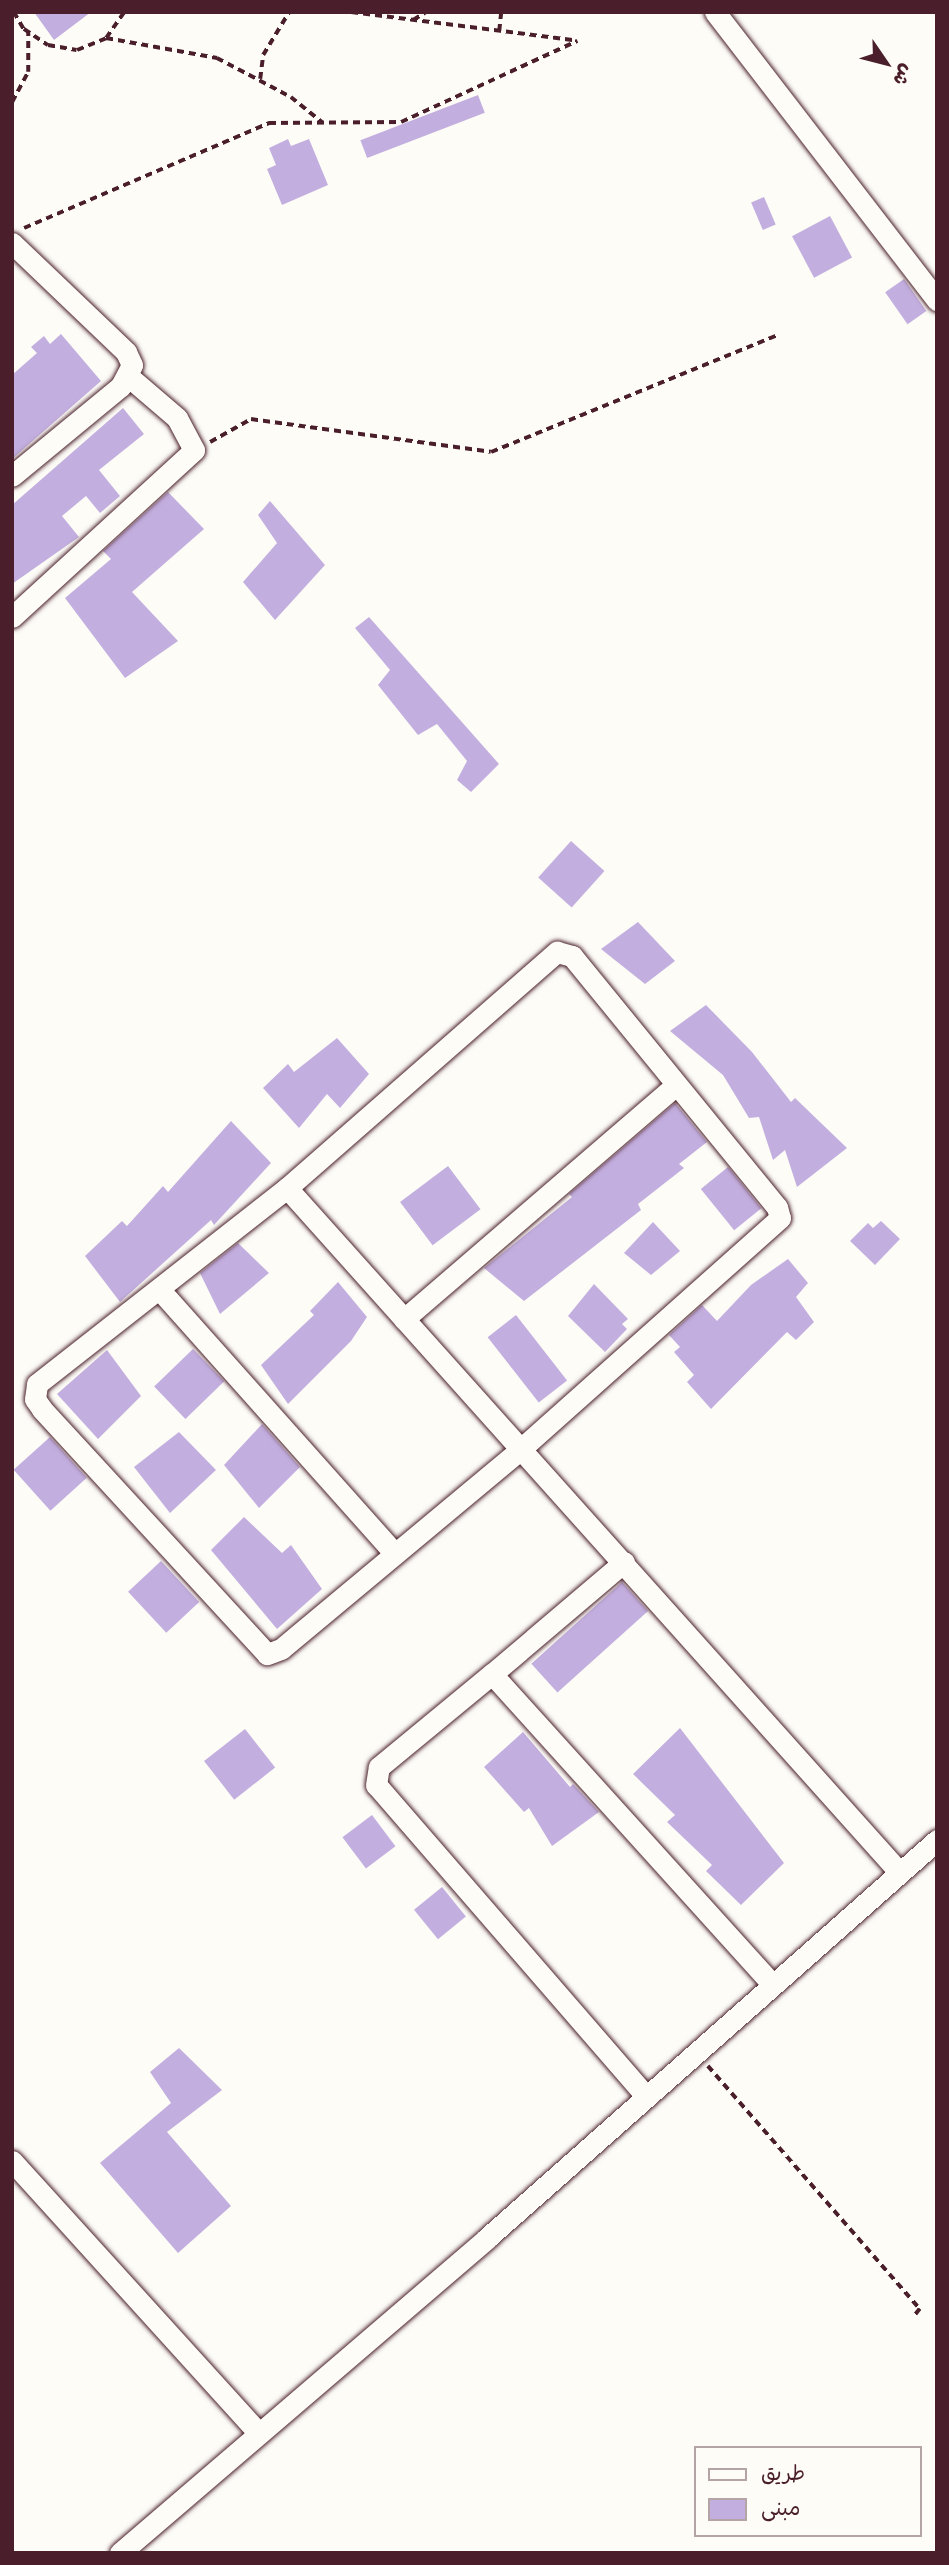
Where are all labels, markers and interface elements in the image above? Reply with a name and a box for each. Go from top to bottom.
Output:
north arrow [851,28,921,98]
text: ش [887,60,920,91]
legend [694,2446,921,2537]
text: طريق [761,2459,805,2487]
text: مبنى [761,2494,800,2522]

